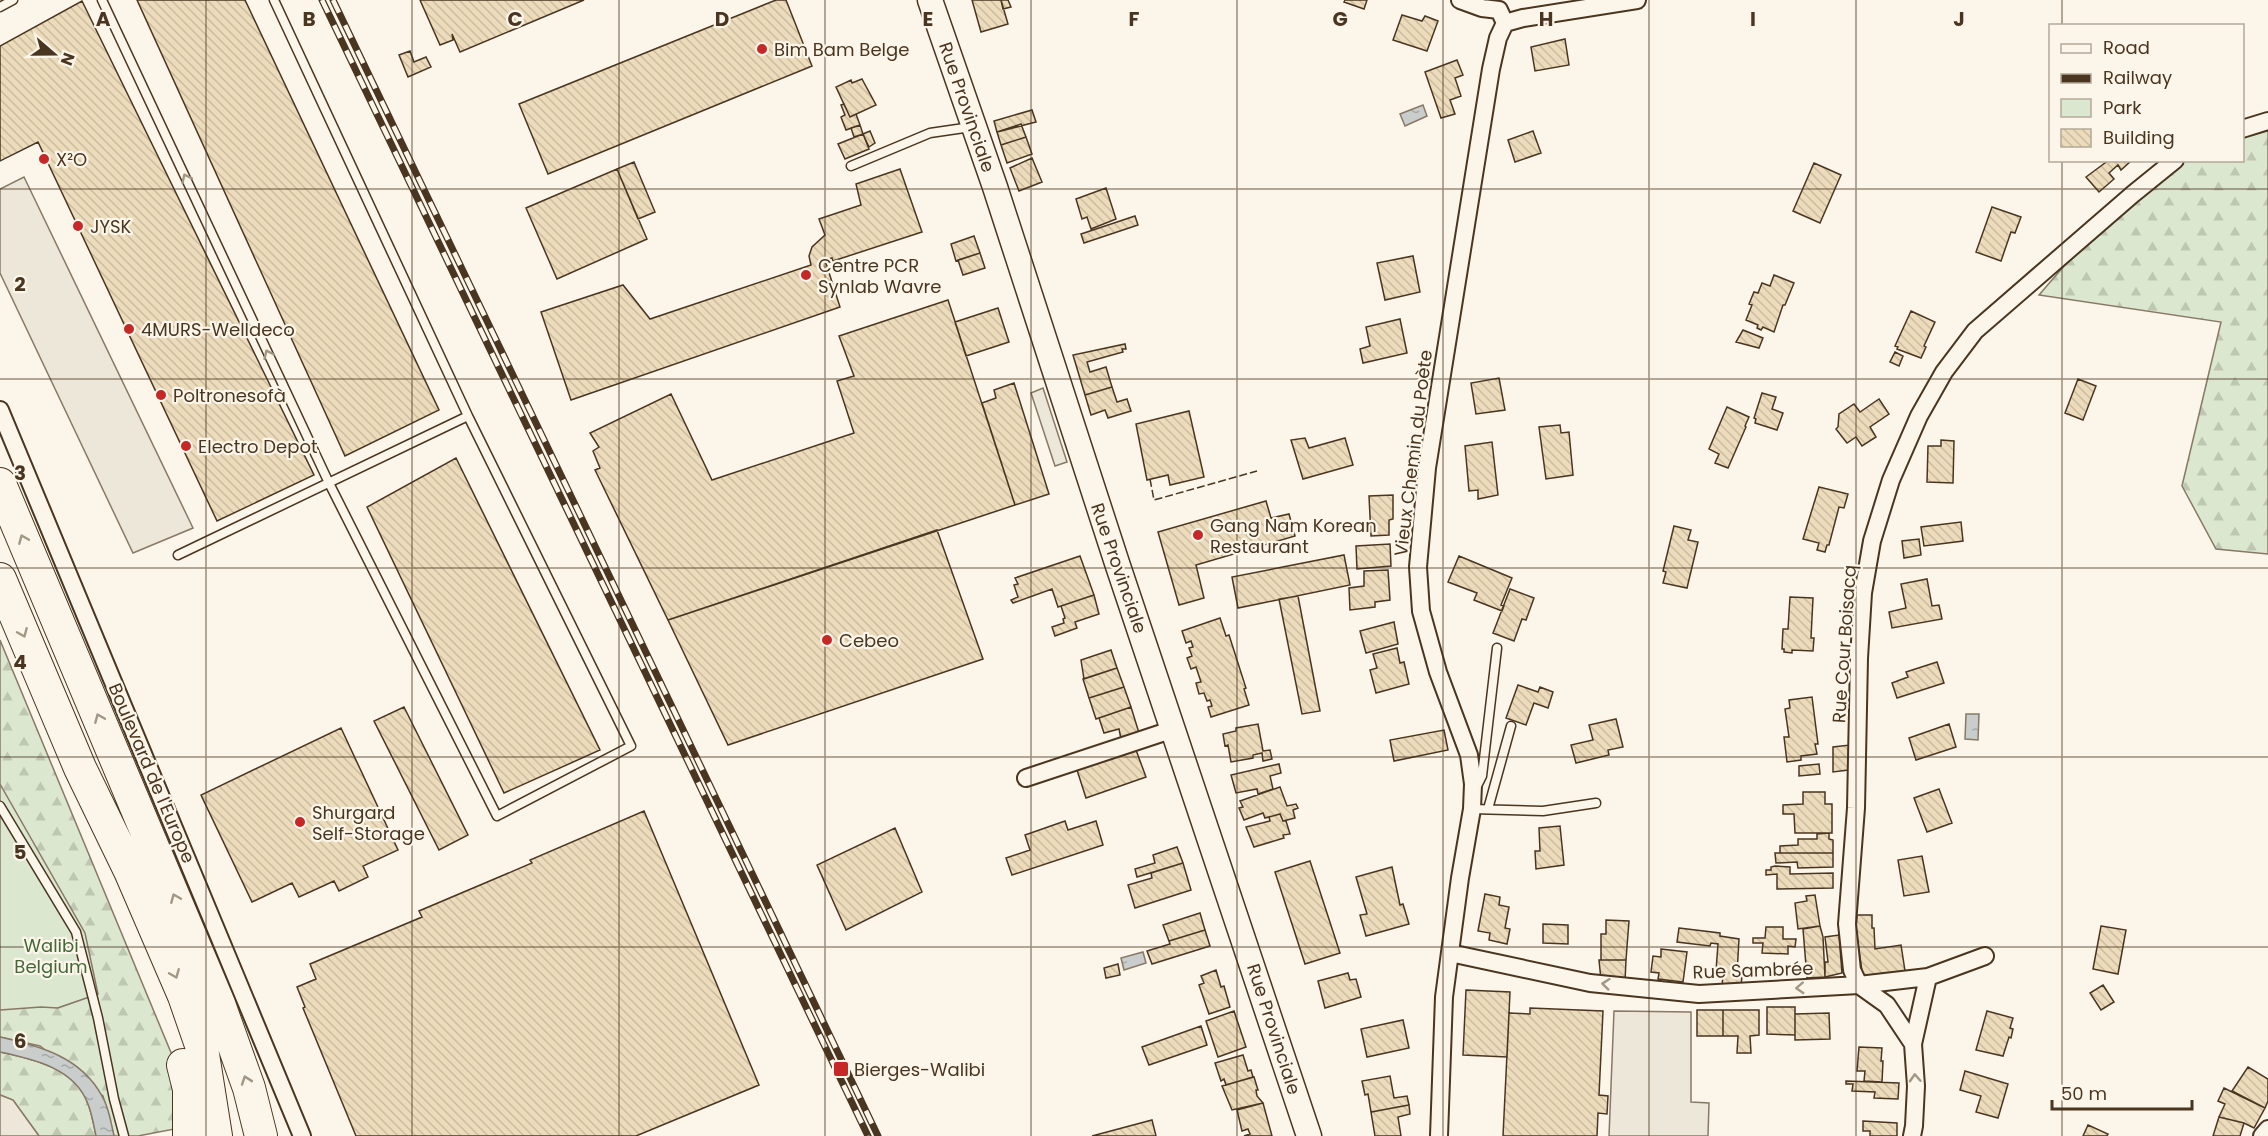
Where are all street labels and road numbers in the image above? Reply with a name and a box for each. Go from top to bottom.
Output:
street label: Rue Provinciale [933,39,1001,175]
street label: Vieux Chemin du Poète [1388,348,1438,558]
street label: Rue Provinciale [1085,500,1153,636]
street label: Rue Cour Boisacq [1826,564,1862,724]
street label: Boulevard de l'Europe [103,679,201,867]
street label: Rue Sambrée [1692,955,1814,985]
street label: Rue Provinciale [1241,960,1307,1098]

